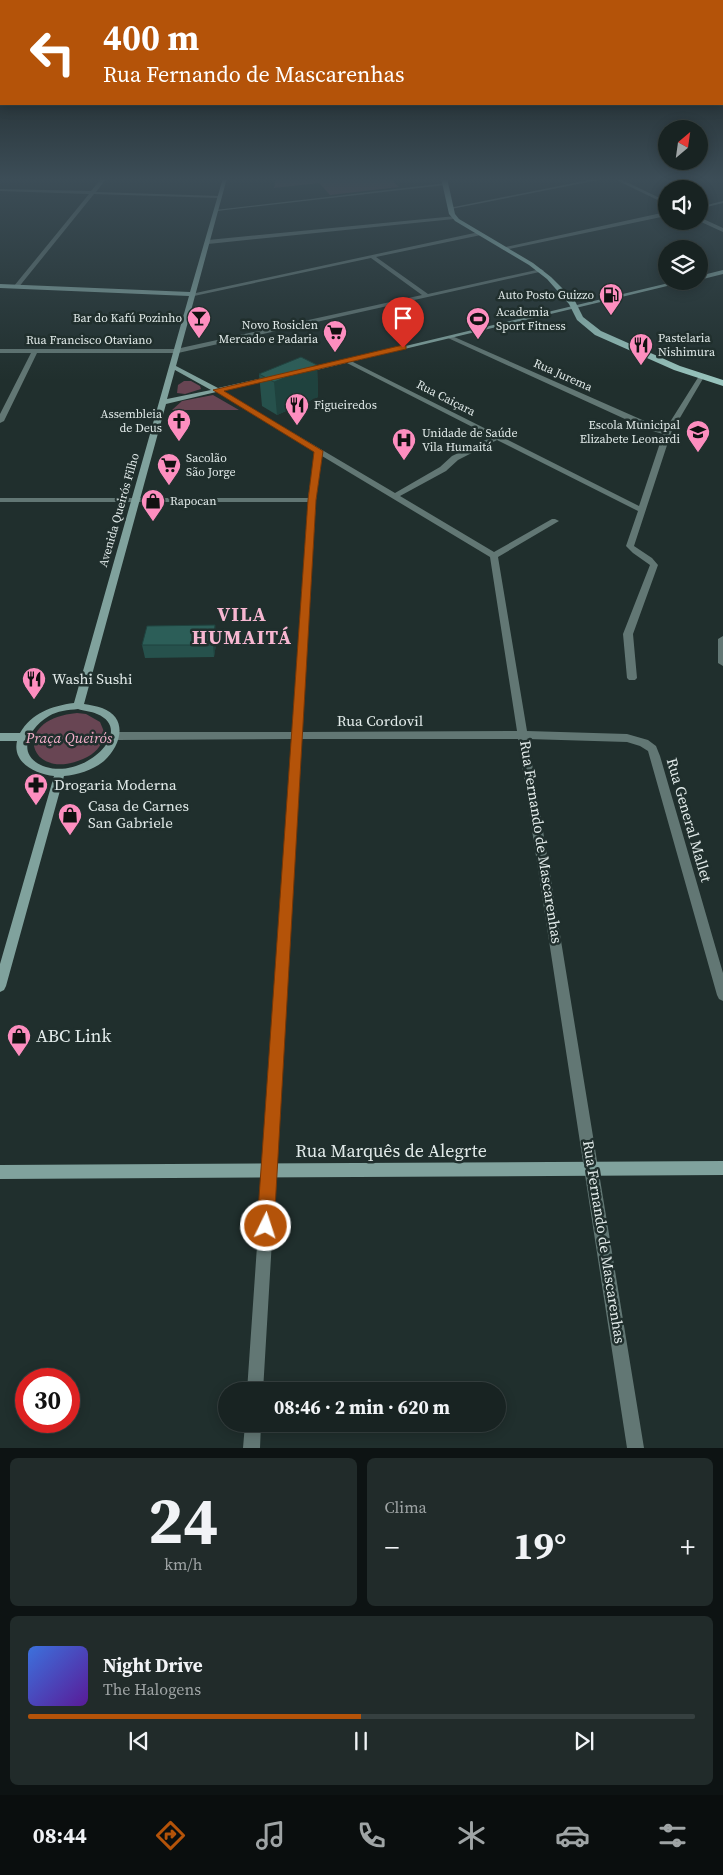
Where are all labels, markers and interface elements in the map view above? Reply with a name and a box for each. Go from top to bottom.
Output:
text: 400 m [103,14,199,62]
icon: left [20,20,85,85]
text: Rua Fernando de Mascarenhas [103,59,404,89]
north arrow [658,120,708,170]
map controls [658,120,708,290]
button: sound [658,180,708,230]
button: layers [658,240,708,290]
fuel station icon: Auto Posto Guizzo [598,282,624,316]
place label: Auto Posto Guizzo [498,287,594,303]
pin [382,297,424,348]
icon: arrive [389,304,417,332]
place label: Academia Sport Fitness [496,304,566,334]
bar icon: Bar do Kafú Pozinho [186,305,212,339]
sports icon: Academia Sport Fitness [465,306,491,340]
place label: Bar do Kafú Pozinho [73,310,182,326]
place label: Novo Rosiclen Mercado e Padaria [219,317,319,347]
supermarket icon: Novo Rosiclen Mercado e Padaria [322,319,348,353]
place label: Pastelaria Nishimura [658,330,716,360]
street label: Rua Francisco Otaviano [26,332,153,348]
restaurant icon: Pastelaria Nishimura [628,332,654,366]
street label: Rua Jurema [531,355,596,395]
street label: Rua Caiçara [414,376,479,420]
restaurant icon: Figueiredos [284,392,310,426]
place label: Figueiredos [314,397,377,413]
place label: Assembleia de Deus [100,406,163,436]
church icon: Assembleia de Deus [166,408,192,442]
place label: Escola Municipal Elizabete Leonardi [580,417,680,447]
school or university icon: Escola Municipal Elizabete Leonardi [685,419,711,453]
place label: Unidade de Saúde Vila Humaitá [422,425,518,455]
hospital icon: Unidade de Saúde Vila Humaitá [391,427,417,461]
place label: Sacolão São Jorge [186,450,236,480]
street label: Avenida Queirós Filho [95,451,143,569]
supermarket icon: Sacolão São Jorge [156,452,182,486]
shop icon: Rapocan [140,488,166,522]
place label: Rapocan [170,493,216,509]
district label: VILA HUMAITÁ [192,600,292,651]
restaurant icon: Washi Sushi [21,666,47,700]
place label: Washi Sushi [52,668,132,689]
street label: Rua Cordovil [337,710,424,731]
park label: Praça Queirós [25,727,113,748]
street label: Rua Fernando de Mascarenhas [515,739,568,945]
street label: Rua General Mallet [662,755,717,884]
pharmacy icon: Drogaria Moderna [23,772,49,806]
place label: Drogaria Moderna [54,774,177,795]
place label: Casa de Carnes San Gabriele [88,795,189,833]
shop icon: Casa de Carnes San Gabriele [57,802,83,836]
shop icon: ABC Link [6,1023,32,1057]
place label: ABC Link [36,1023,111,1048]
street label: Rua Marquês de Alegrte [295,1138,487,1163]
street label: Rua Fernando de Mascarenhas [578,1139,631,1345]
position arrow [239,1199,291,1251]
speed limit sign: 30 [15,1368,80,1433]
text: 08:46 · 2 min · 620 m [274,1394,450,1420]
text: 24 [148,1476,218,1565]
text: Clima [385,1496,427,1518]
text: 19° [513,1520,567,1572]
text: − [385,1528,399,1566]
text: + [680,1528,695,1566]
text: km/h [164,1553,202,1575]
text: Night Drive [103,1652,203,1678]
text: The Halogens [103,1678,201,1700]
icon: previous [125,1727,153,1755]
icon: pause [347,1727,375,1755]
icon: next [570,1727,598,1755]
icon: directions [153,1818,188,1853]
icon: music [253,1818,288,1853]
icon: phone [354,1818,389,1853]
icon: climate [454,1818,489,1853]
icon: car [555,1818,590,1853]
icon: filters [655,1818,690,1853]
text: 08:44 [33,1820,87,1850]

